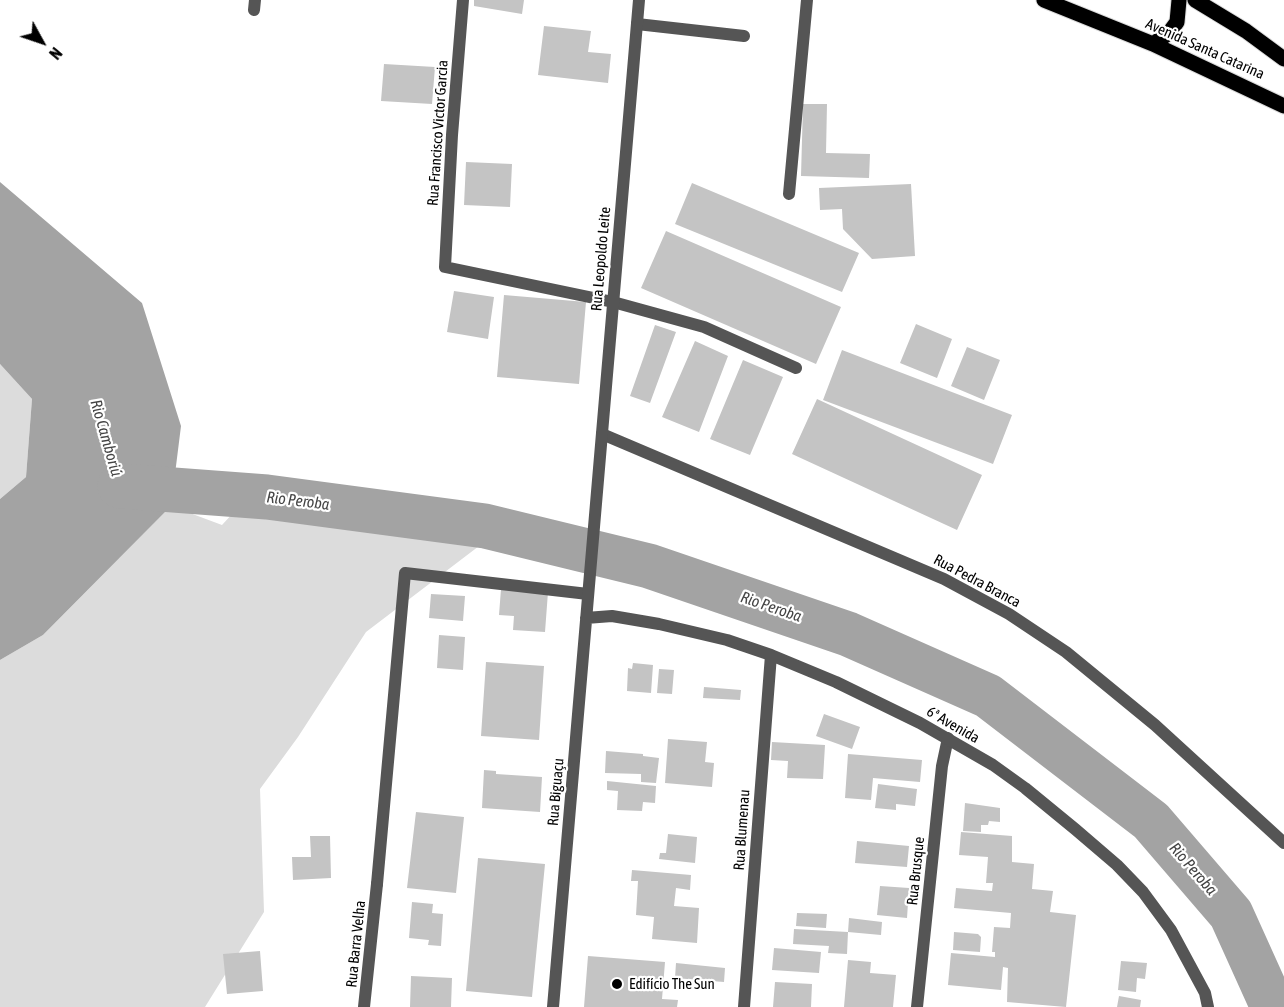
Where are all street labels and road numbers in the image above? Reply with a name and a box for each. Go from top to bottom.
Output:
street label: Avenida Santa Catarina [1143,15,1267,83]
street label: Rua Francisco Victor Garcia [424,59,452,207]
street label: Rua Leopoldo Leite [587,206,615,312]
street label: Rua Pedra Branca [930,551,1024,611]
street label: 6ª Avenida [923,703,983,747]
street label: Rua Biguaçu [544,757,568,827]
street label: Rua Blumenau [730,789,754,871]
street label: Rua Brusque [903,836,929,906]
street label: Rua Barra Velha [342,900,370,988]

